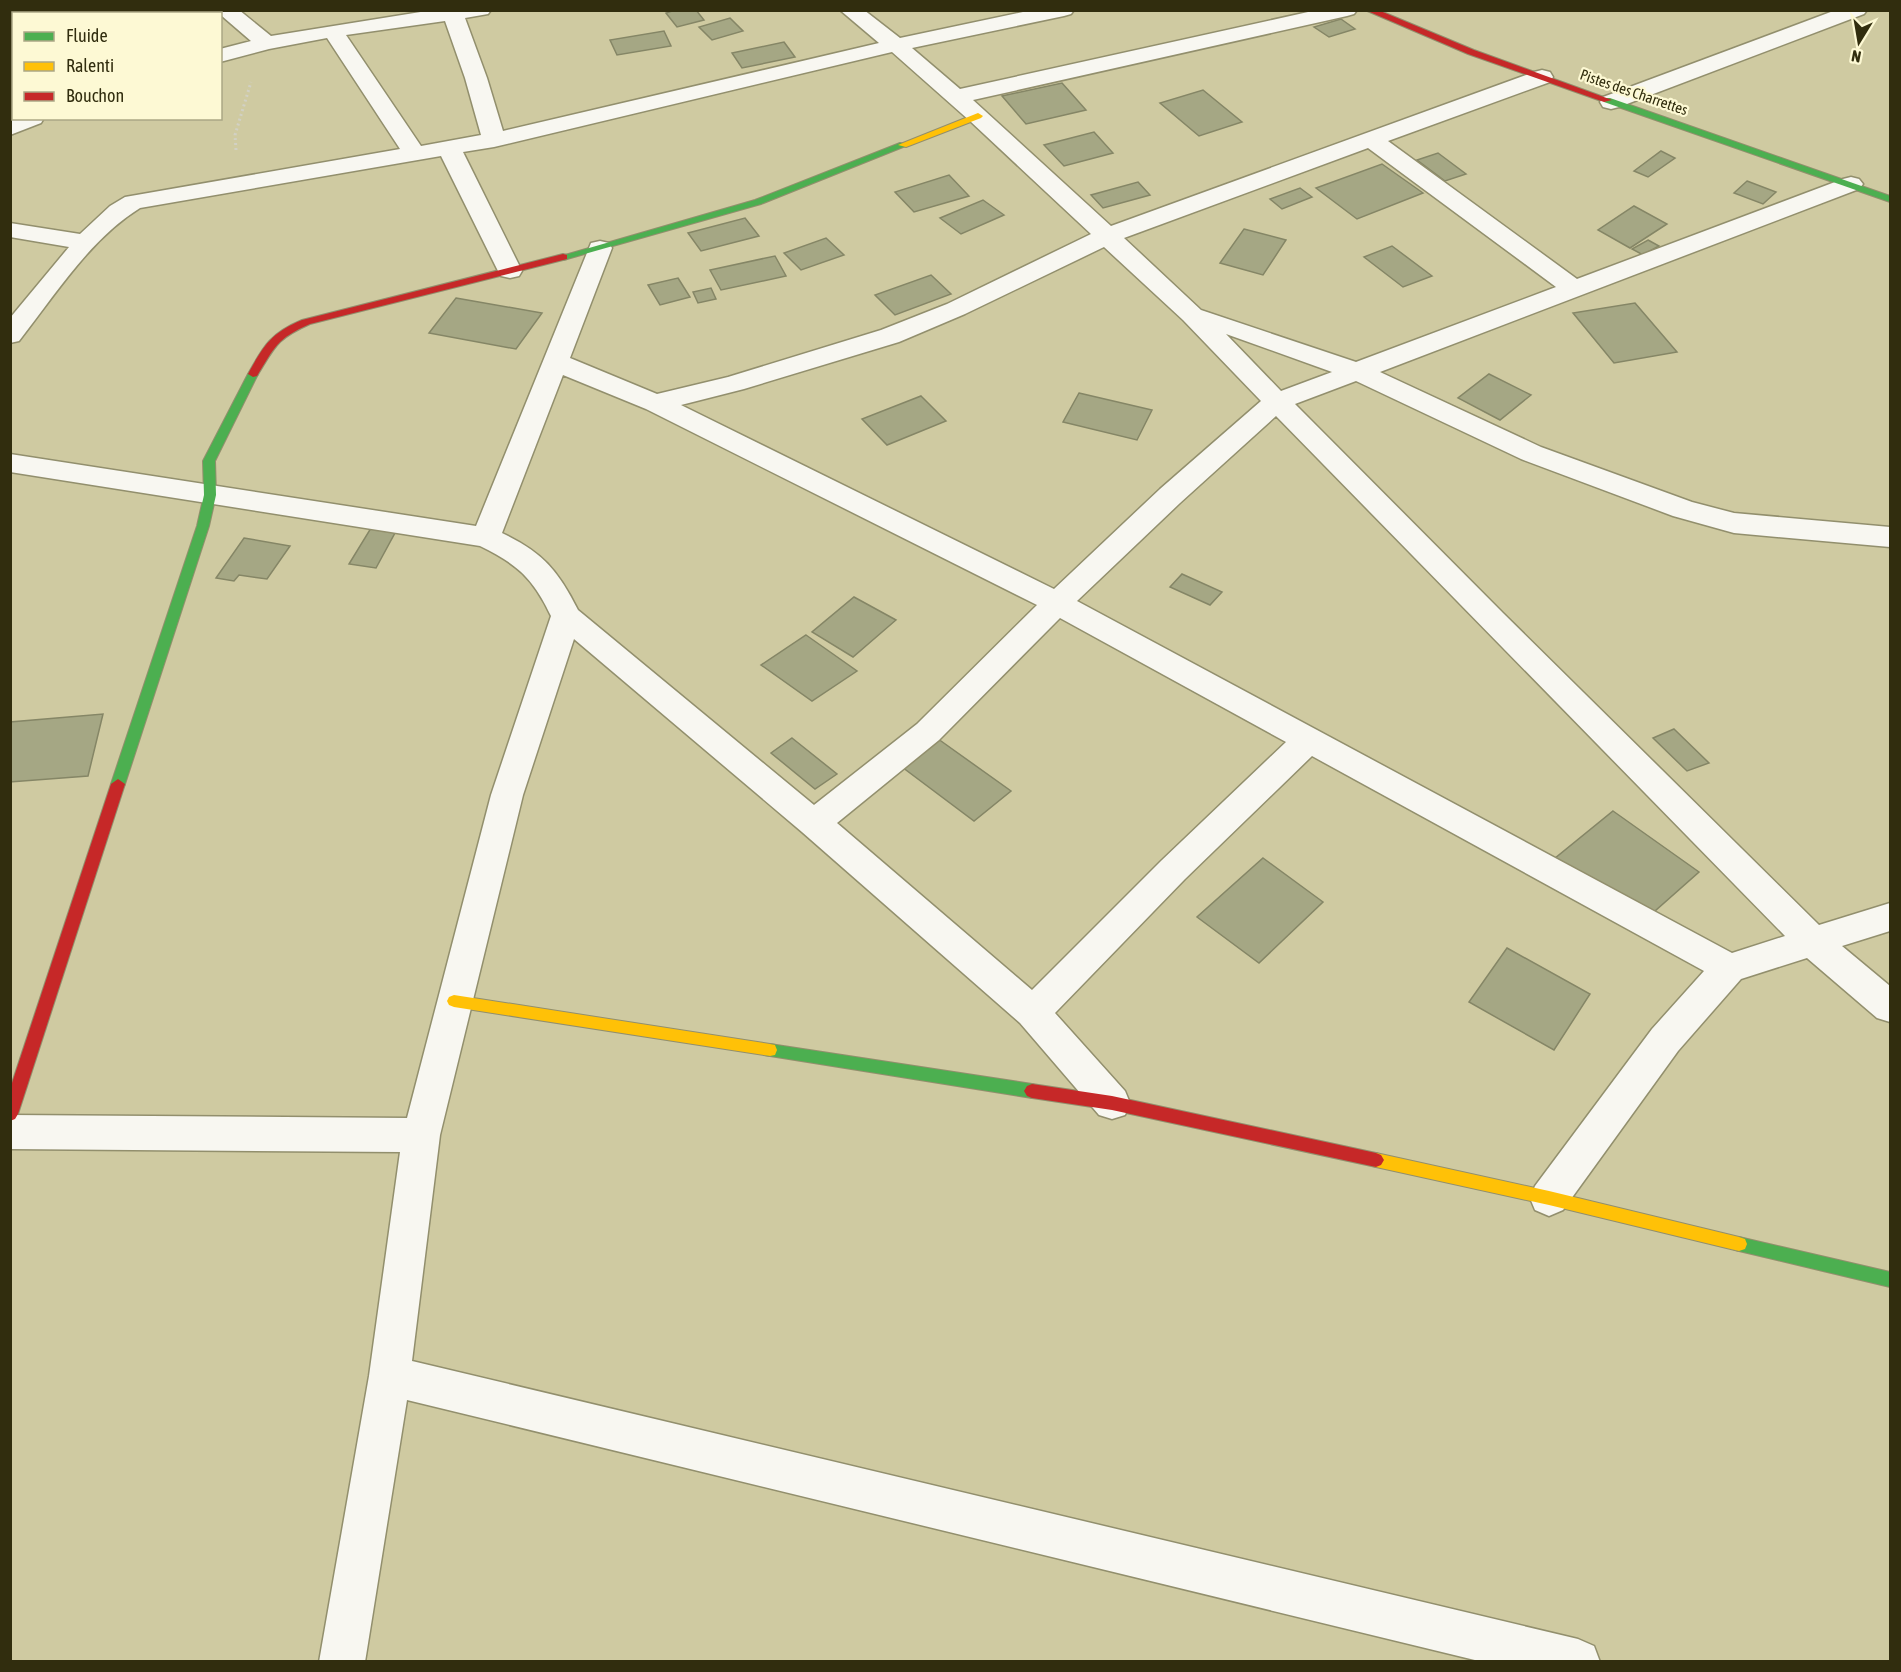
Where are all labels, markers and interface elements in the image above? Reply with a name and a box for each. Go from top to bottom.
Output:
legend [12,12,222,120]
north arrow [1829,12,1889,72]
text: Fluide [66,25,108,46]
text: N [1850,47,1862,66]
text: Ralenti [66,55,114,76]
street label: Pistes des Charrettes [1578,66,1690,118]
text: Bouchon [66,85,124,106]

